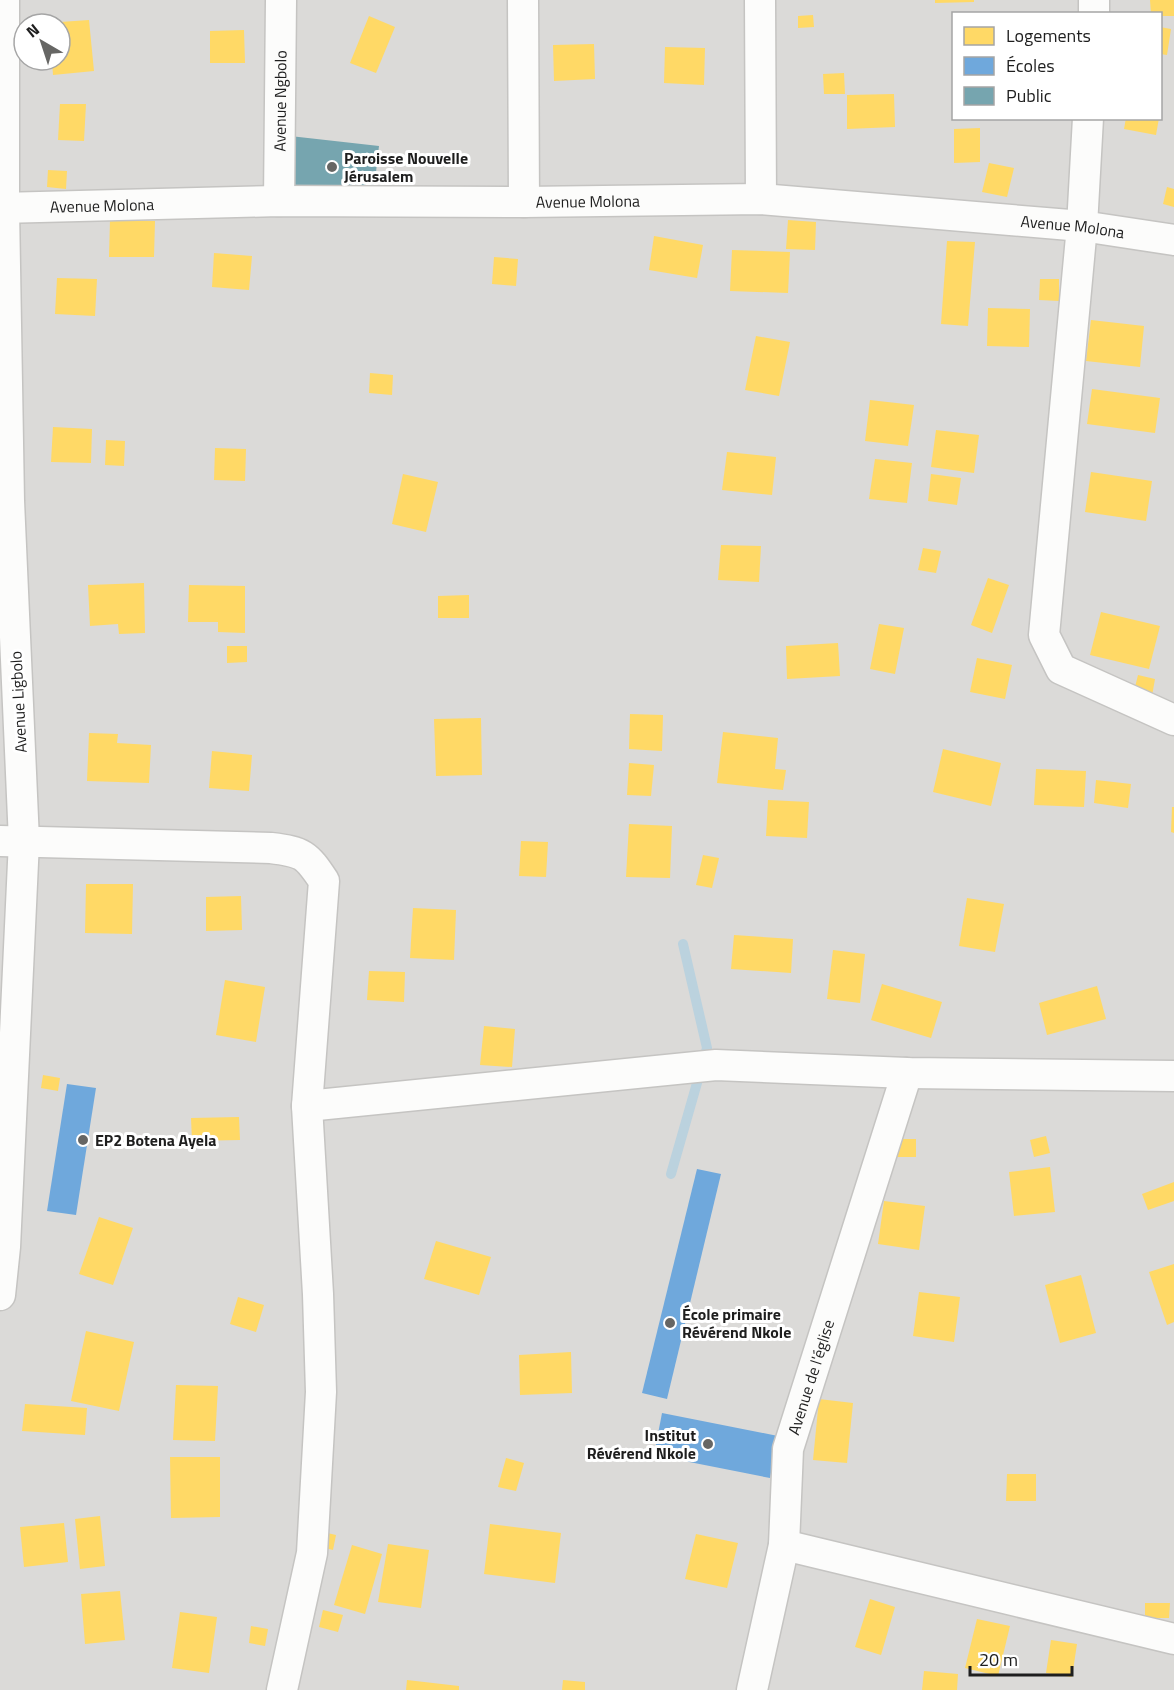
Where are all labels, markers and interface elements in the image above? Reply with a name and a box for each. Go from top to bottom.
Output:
north arrow [12,12,72,72]
legend [952,12,1162,120]
text: N [21,18,44,43]
text: Logements [1006,22,1091,49]
street label: Avenue Ngbolo [267,50,292,152]
text: Écoles [1006,52,1055,79]
text: Public [1006,82,1052,109]
place label: Paroisse Nouvelle Jérusalem [344,146,468,188]
marker: Paroisse Nouvelle Jérusalem [325,160,339,174]
street label: Avenue Molona [536,189,640,214]
street label: Avenue Molona [50,192,154,219]
street label: Avenue Molona [1020,209,1126,244]
street label: Avenue Ligbolo [3,650,33,754]
place label: EP2 Botena Ayela [95,1128,216,1152]
marker: EP2 Botena Ayela [76,1133,90,1147]
place label: École primaire Révérend Nkole [682,1302,791,1344]
marker: École primaire Révérend Nkole [663,1316,677,1330]
street label: Avenue de l'église [781,1316,840,1438]
place label: Institut Révérend Nkole [587,1423,696,1465]
marker: Institut Révérend Nkole [701,1437,715,1451]
scale bar [970,1639,1072,1677]
text: 20 m [979,1646,1018,1673]

